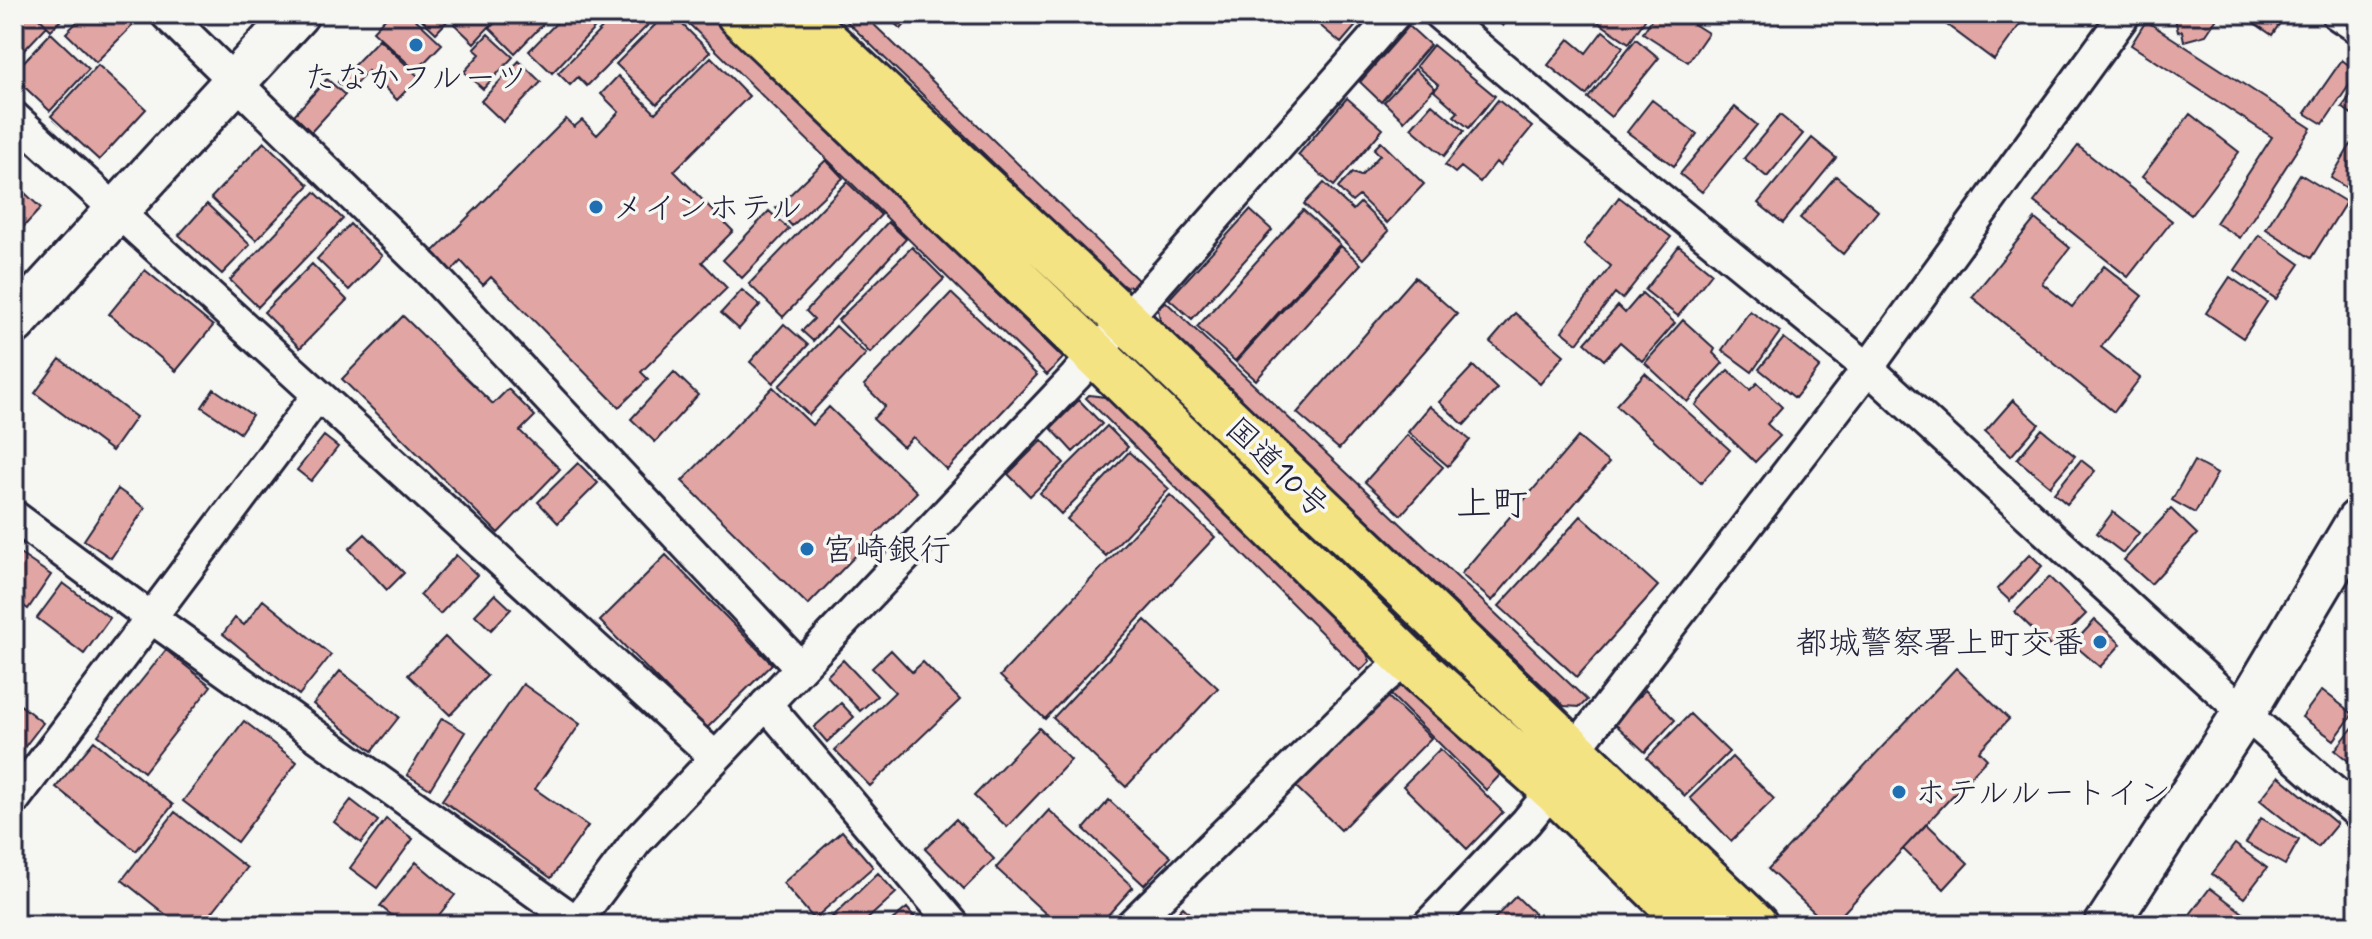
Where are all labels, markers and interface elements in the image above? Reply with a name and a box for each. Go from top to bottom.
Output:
marker: たなかフルーツ [407,36,425,54]
place label: たなかフルーツ [304,58,528,100]
place label: メインホテル [612,188,803,230]
marker: メインホテル [587,198,605,216]
street label: 国道10号 [1216,409,1337,528]
district label: 上町 [1456,482,1528,529]
place label: 宮崎銀行 [823,530,951,572]
marker: 宮崎銀行 [798,540,816,558]
place label: 都城警察署上町交番 [1796,623,2084,665]
marker: 都城警察署上町交番 [2091,633,2109,651]
place label: ホテルルートイン [1915,773,2171,815]
marker: ホテルルートイン [1890,783,1908,801]

